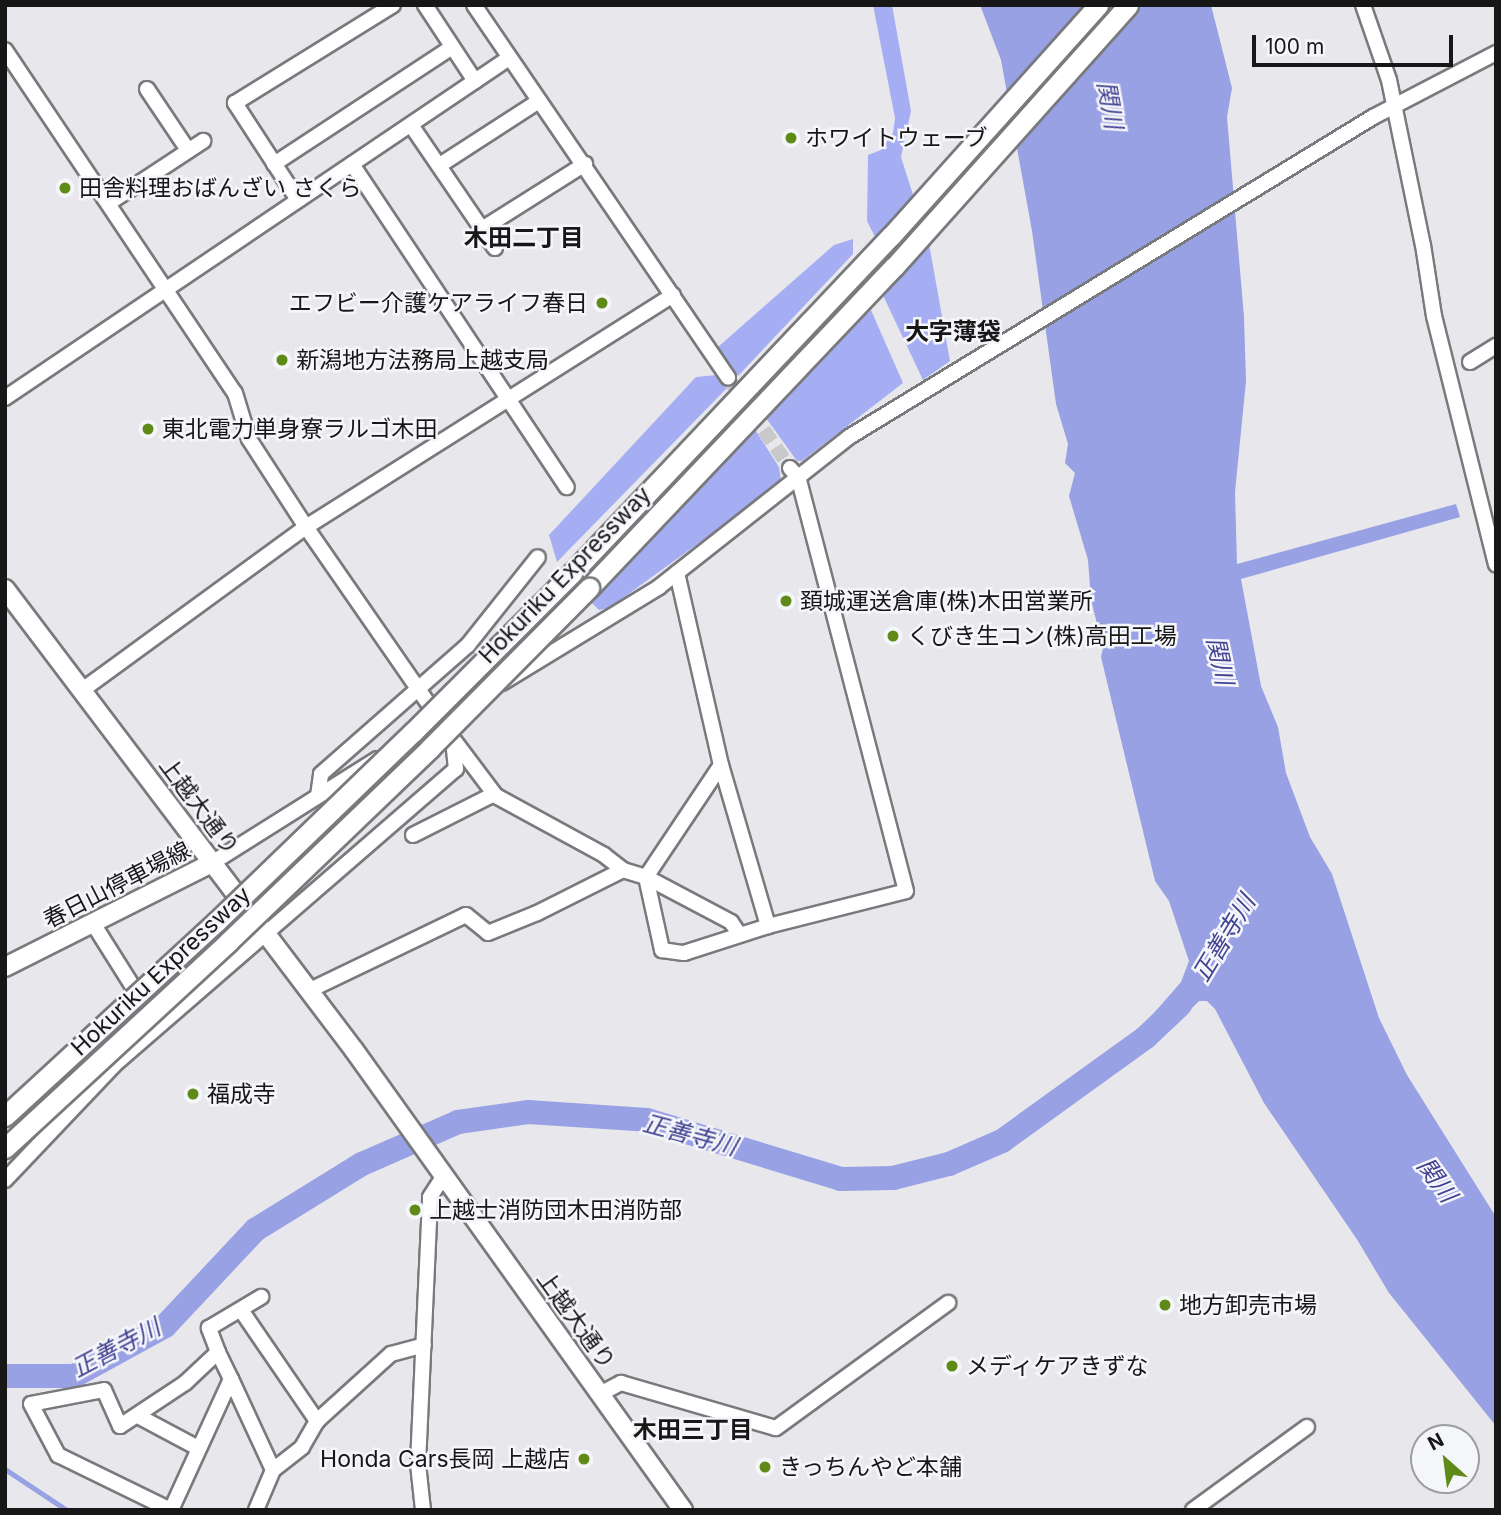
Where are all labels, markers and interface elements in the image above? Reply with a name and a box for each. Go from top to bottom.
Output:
scale bar [1256,21,1457,65]
text: 100 m [1265,34,1324,59]
water label: 関川 [1092,79,1128,131]
place label: ホワイトウェーブ [805,124,989,152]
marker: ホワイトウェーブ [783,130,799,146]
place label: 田舎料理おばんざい さくら [79,174,361,202]
marker: 田舎料理おばんざい さくら [57,180,73,196]
district label: 木田二丁目 [464,224,584,252]
place label: エフビー介護ケアライフ春日 [289,289,588,317]
marker: エフビー介護ケアライフ春日 [594,295,610,311]
district label: 大字薄袋 [905,318,1001,346]
place label: 新潟地方法務局上越支局 [296,346,549,374]
marker: 新潟地方法務局上越支局 [274,352,290,368]
place label: 東北電力単身寮ラルゴ木田 [162,415,438,443]
marker: 東北電力単身寮ラルゴ木田 [140,421,156,437]
street label: Hokuriku Expressway [473,481,657,669]
place label: 頚城運送倉庫(株)木田営業所 [800,587,1093,615]
marker: 頚城運送倉庫(株)木田営業所 [778,593,794,609]
place label: くびき生コン(株)高田工場 [907,622,1177,650]
marker: くびき生コン(株)高田工場 [885,628,901,644]
water label: 関川 [1201,635,1239,687]
street label: 上越大通り [153,752,245,860]
street label: 春日山停車場線 [39,836,195,934]
street label: Hokuriku Expressway [66,881,256,1061]
water label: 正善寺川 [1187,889,1261,987]
place label: 福成寺 [207,1080,276,1108]
marker: 福成寺 [185,1086,201,1102]
water label: 正善寺川 [640,1109,740,1161]
water label: 関川 [1411,1152,1463,1208]
place label: 上越士消防団木田消防部 [429,1196,682,1224]
marker: 上越士消防団木田消防部 [407,1202,423,1218]
street label: 上越大通り [531,1265,621,1375]
place label: 地方卸売市場 [1179,1291,1317,1319]
marker: 地方卸売市場 [1157,1297,1173,1313]
water label: 正善寺川 [67,1313,165,1383]
place label: メディケアきずな [966,1352,1150,1380]
marker: メディケアきずな [944,1358,960,1374]
district label: 木田三丁目 [633,1416,753,1444]
north arrow [1410,1424,1480,1494]
text: N [1424,1428,1448,1455]
place label: Honda Cars長岡 上越店 [320,1445,570,1473]
marker: Honda Cars長岡 上越店 [576,1451,592,1467]
place label: きっちんやど本舗 [779,1453,963,1481]
marker: きっちんやど本舗 [757,1459,773,1475]

